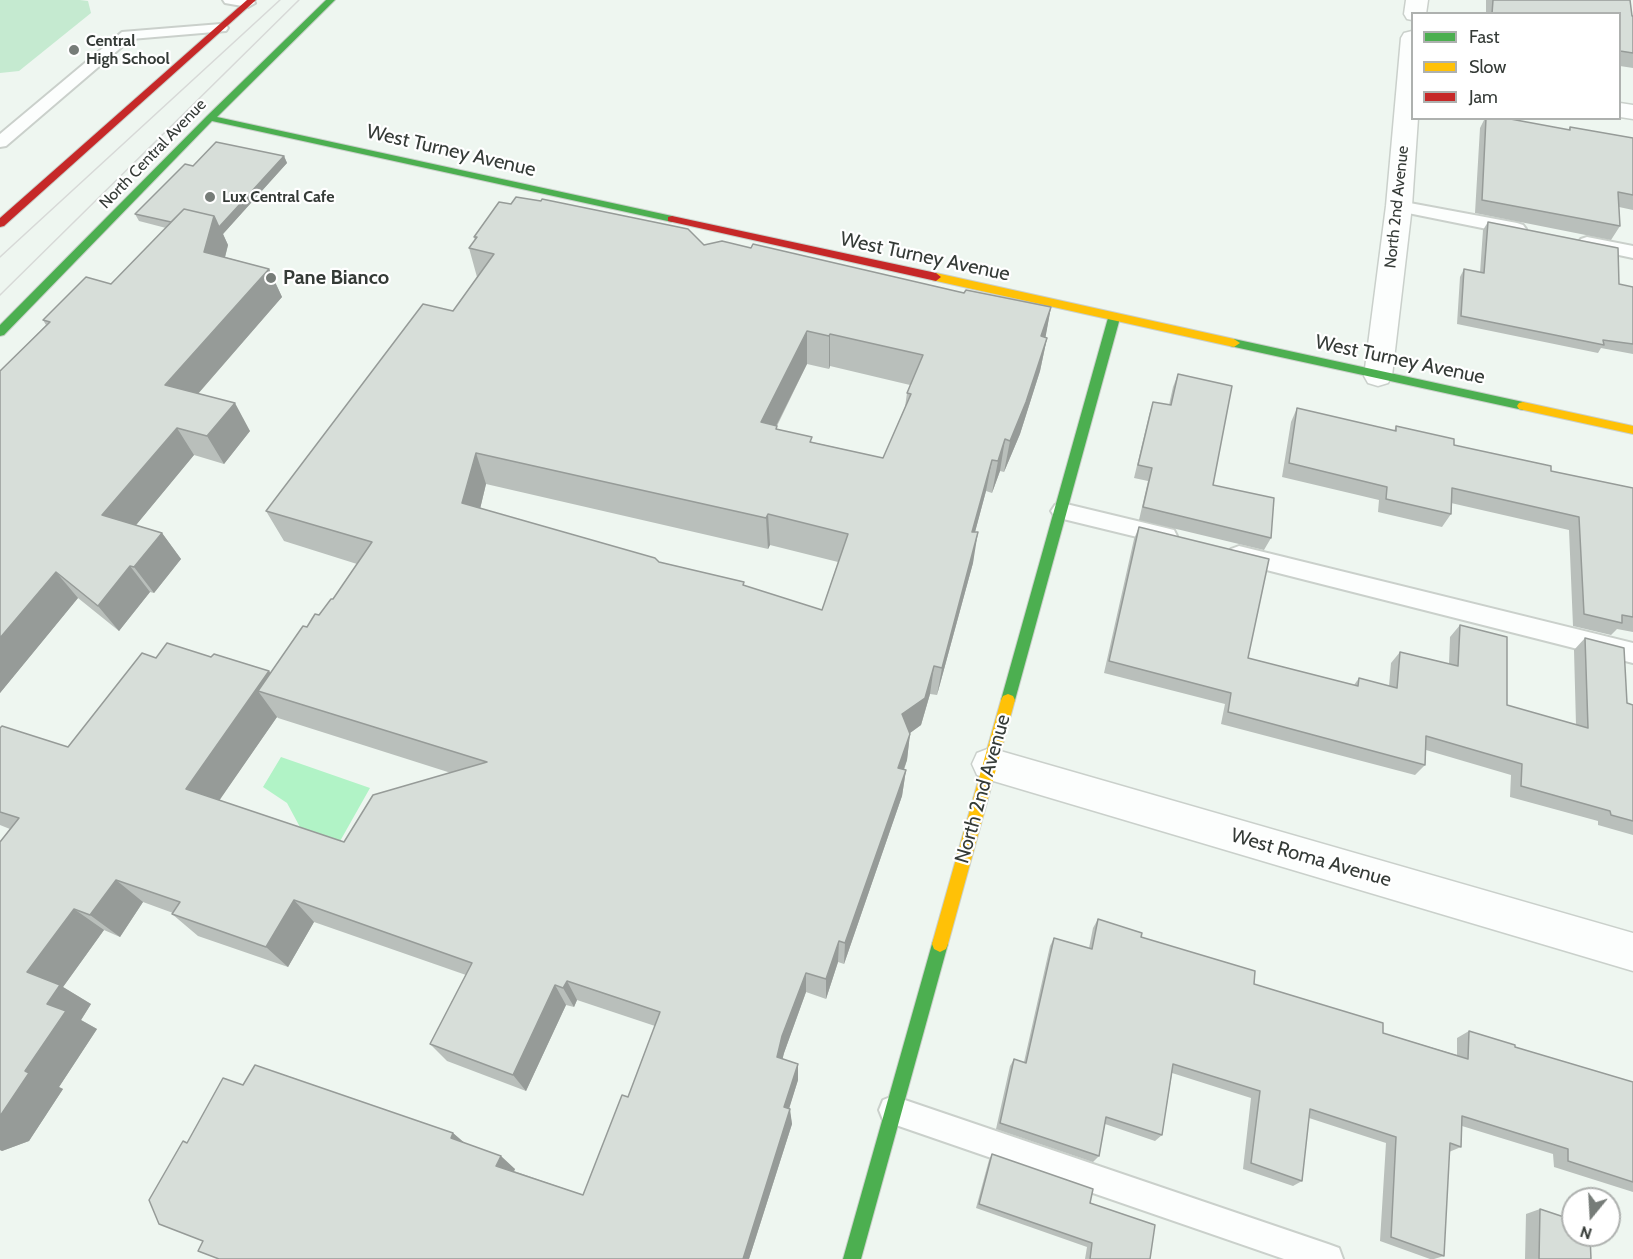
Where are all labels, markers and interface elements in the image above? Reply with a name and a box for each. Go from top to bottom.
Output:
legend [1411,12,1621,120]
text: Fast [1469,26,1500,48]
place label: Central High School [86,31,170,69]
marker: Central High School [67,43,81,57]
text: Slow [1469,56,1506,78]
text: Jam [1469,86,1498,108]
street label: North Central Avenue [96,95,210,213]
street label: West Turney Avenue [364,120,538,182]
street label: North 2nd Avenue [1381,145,1413,269]
place label: Lux Central Cafe [222,187,334,207]
marker: Lux Central Cafe [203,190,217,204]
street label: West Turney Avenue [838,227,1012,287]
place label: Pane Bianco [283,266,389,290]
marker: Pane Bianco [264,271,278,285]
street label: West Turney Avenue [1313,330,1487,390]
street label: North 2nd Avenue [950,712,1016,866]
street label: West Roma Avenue [1228,824,1394,892]
north arrow [1561,1187,1621,1247]
text: N [1578,1222,1594,1243]

